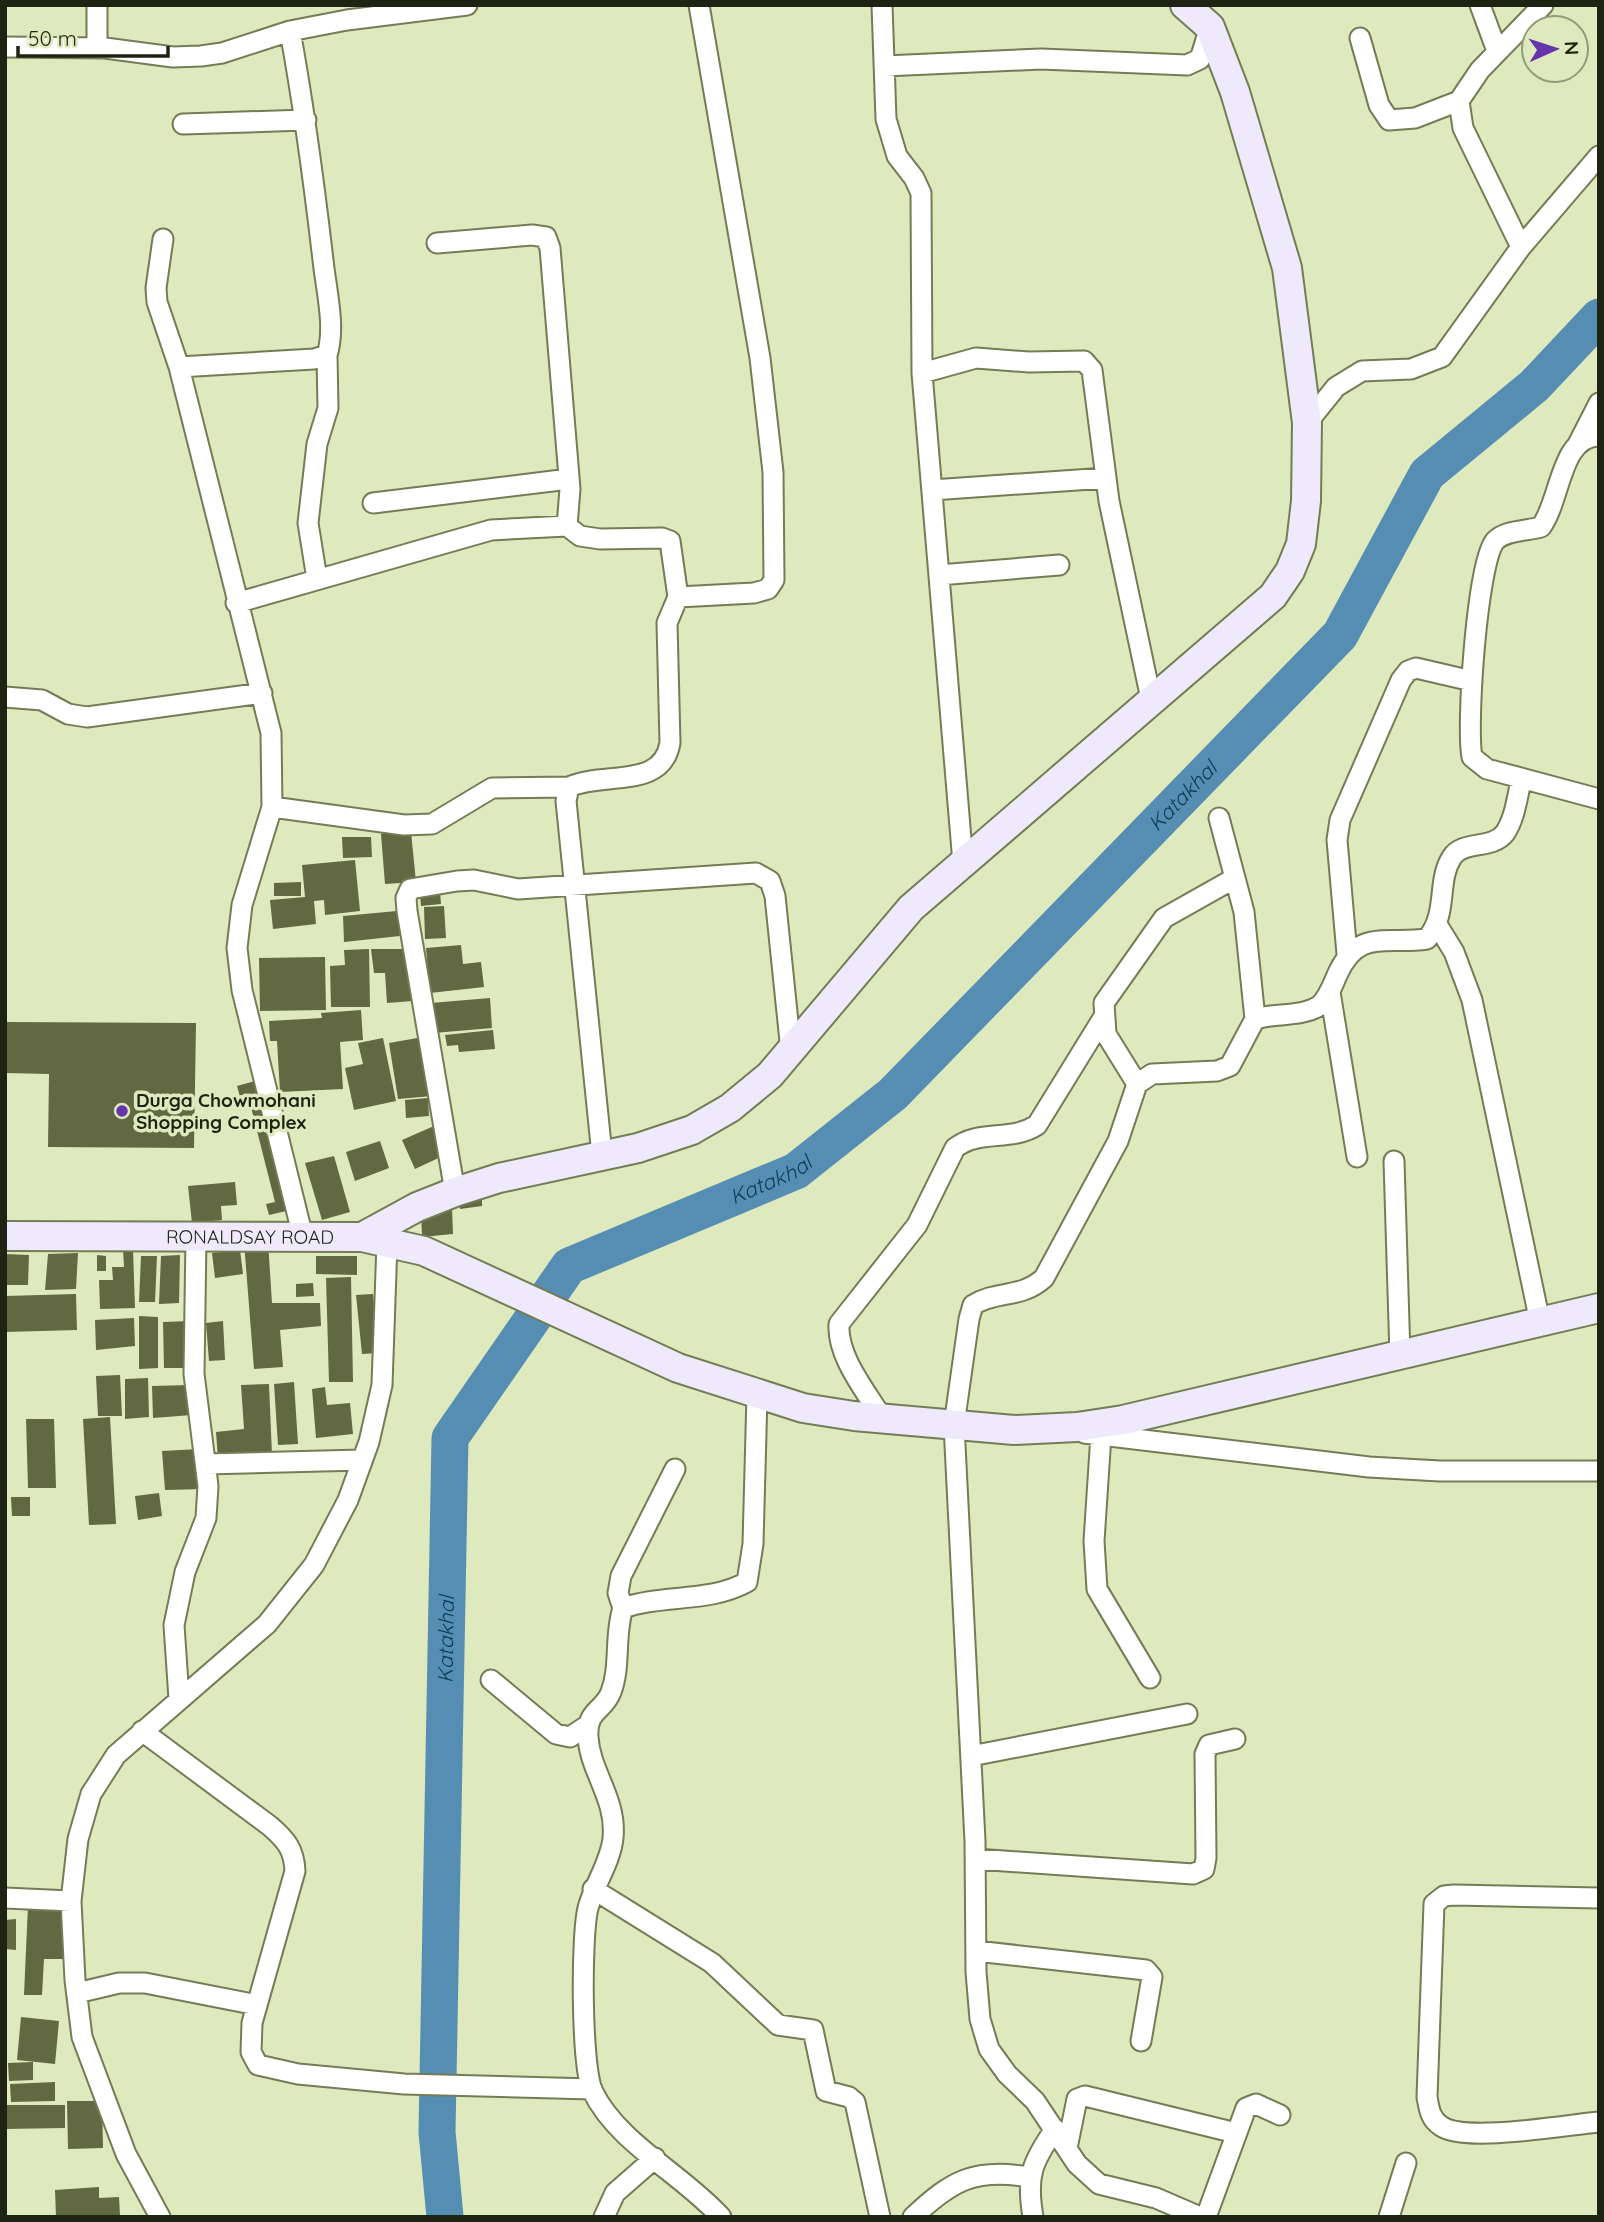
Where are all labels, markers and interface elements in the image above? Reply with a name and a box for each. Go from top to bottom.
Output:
scale bar [18,14,168,58]
north arrow [1520,14,1590,84]
text: 50 m [28,25,77,51]
text: N [1560,41,1584,56]
water label: Katakhal [1142,754,1223,836]
place label: Durga Chowmohani Shopping Complex [136,1088,316,1134]
marker: Durga Chowmohani Shopping Complex [114,1103,130,1119]
water label: Katakhal [726,1148,818,1209]
street label: RONALDSAY ROAD [166,1224,334,1249]
water label: Katakhal [431,1593,459,1683]

